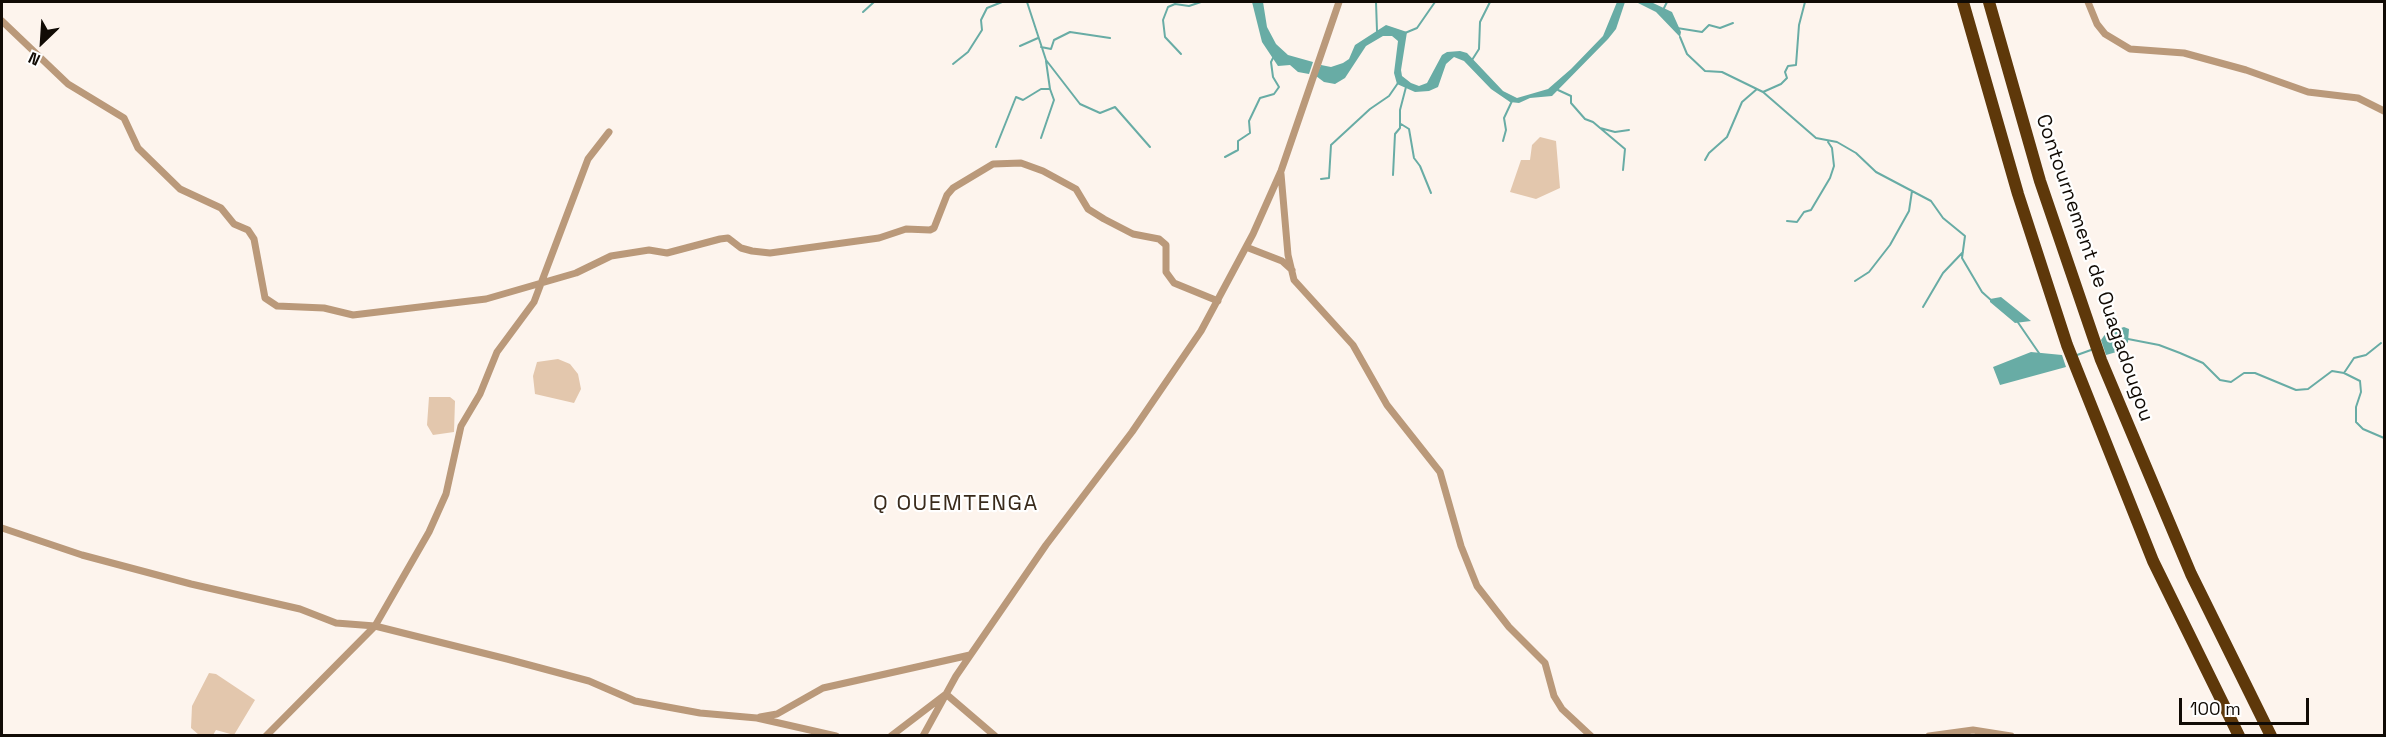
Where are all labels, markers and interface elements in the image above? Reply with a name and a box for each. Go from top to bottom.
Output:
north arrow [12,12,72,72]
text: N [25,47,43,71]
street label: Contournement de Ouagadougou [2030,111,2158,425]
district label: Q OUEMTENGA [873,491,1039,517]
scale bar [2182,686,2312,724]
text: 100 m [2190,697,2241,720]

